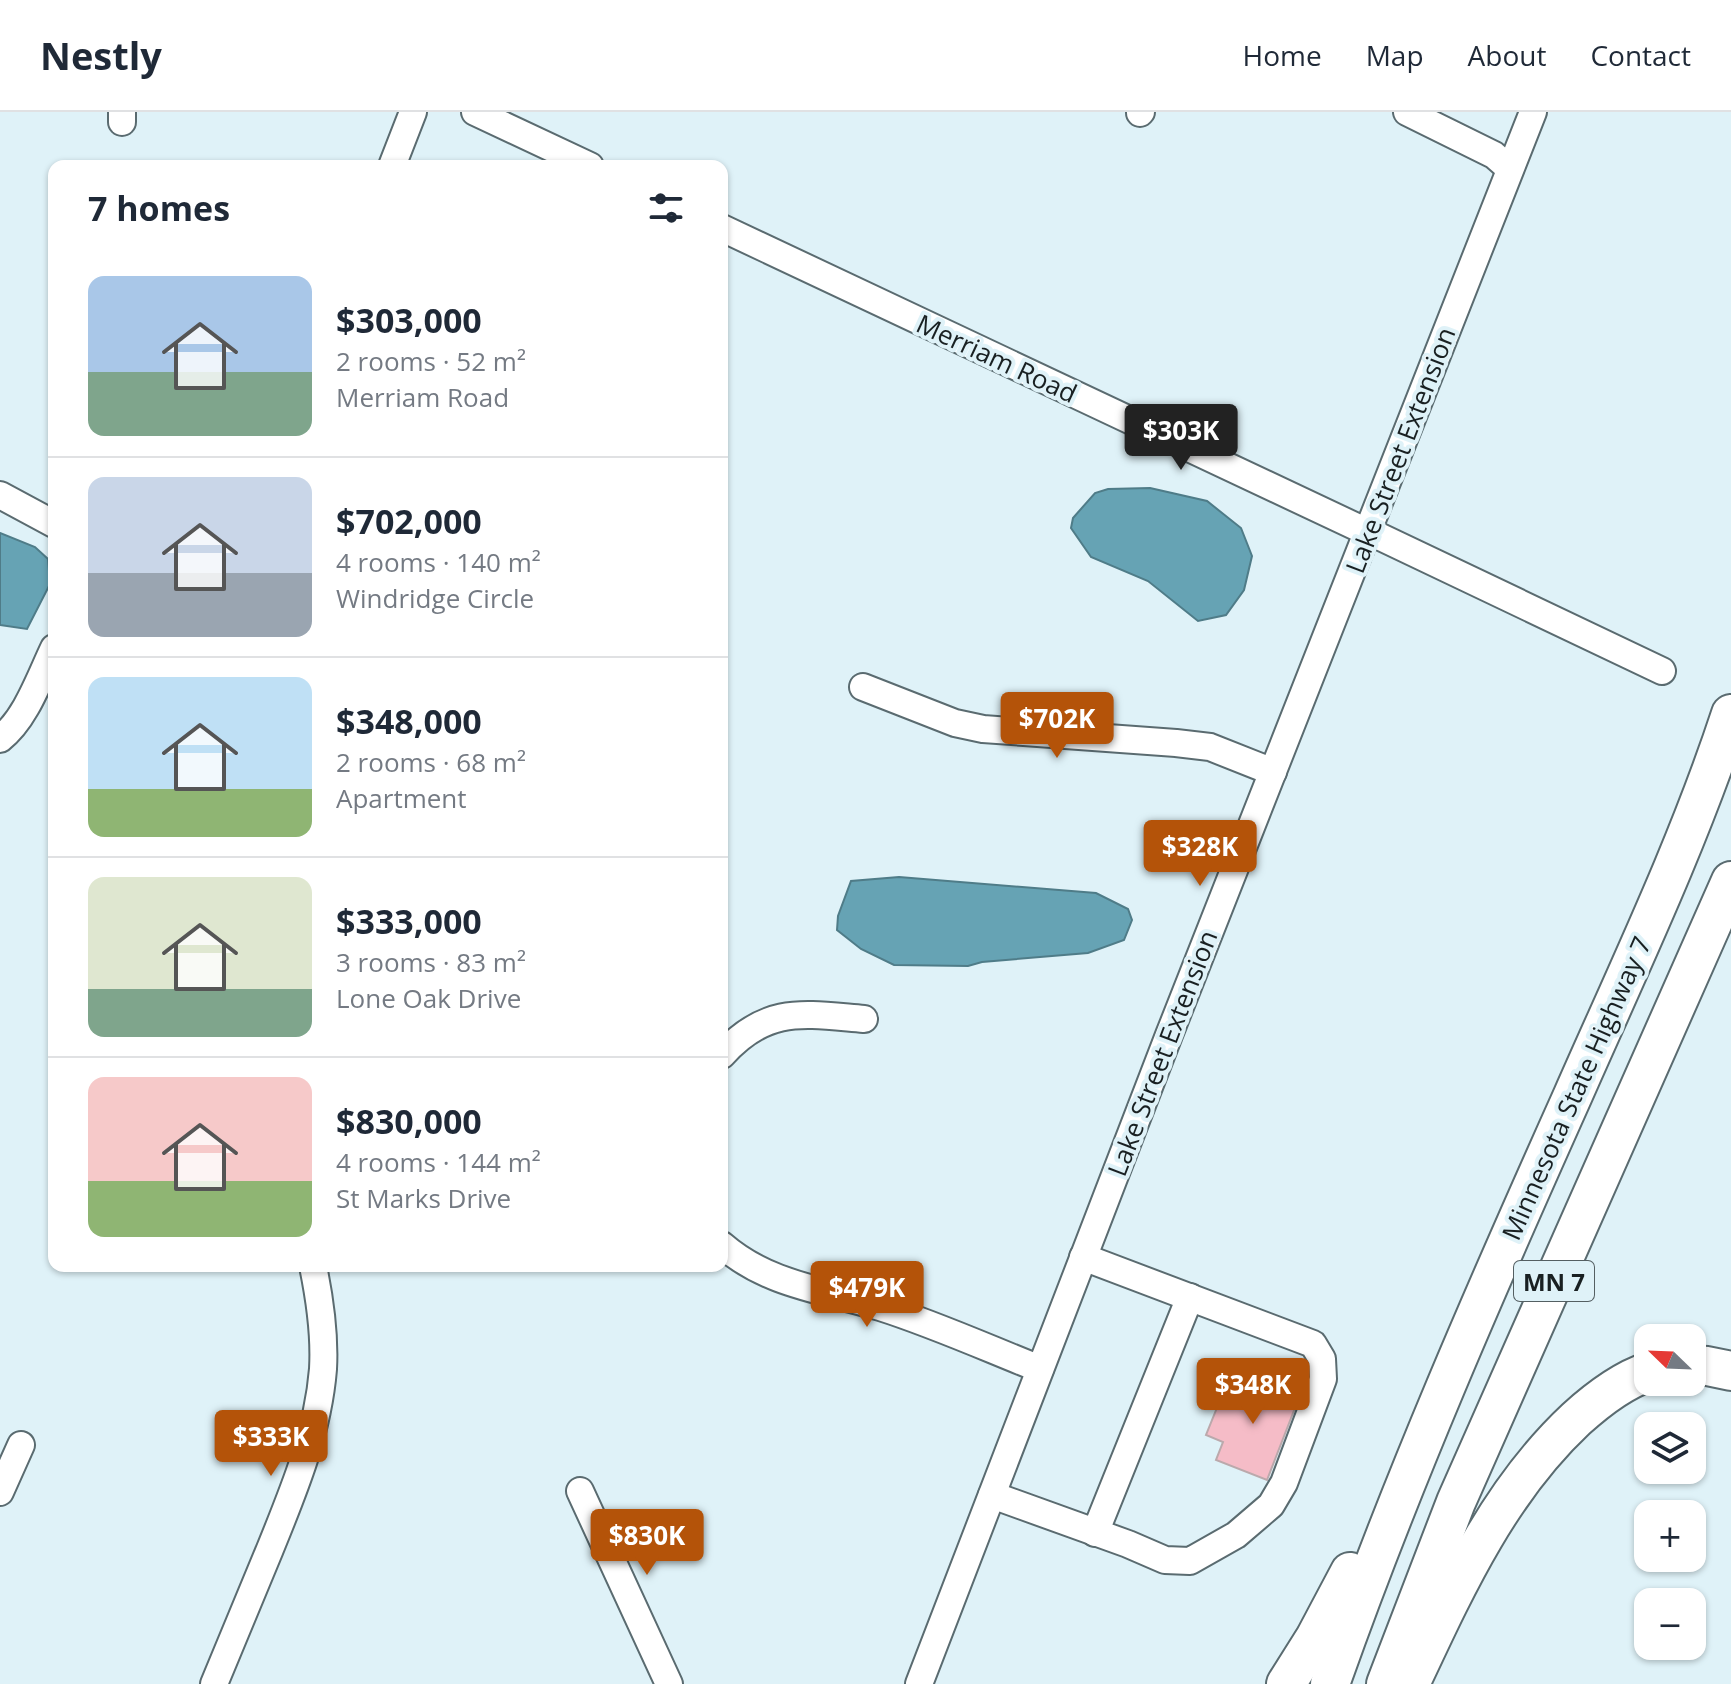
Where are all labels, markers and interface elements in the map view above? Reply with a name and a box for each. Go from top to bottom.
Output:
text: Nestly [40,29,162,81]
text: Home [1243,36,1322,74]
text: Map [1366,36,1424,74]
text: About [1468,36,1546,74]
text: Contact [1590,36,1691,74]
text: 7 homes [88,185,230,231]
icon: filters [644,186,688,230]
text: $303,000 [336,297,482,343]
street label: Merriam Road [911,305,1083,411]
icon: home [152,308,248,404]
street label: Lake Street Extension [1336,322,1464,578]
text: 2 rooms · 52 m² [336,343,526,379]
text: Merriam Road [336,379,509,415]
pin: $303K [1125,404,1237,472]
text: $303K [1143,412,1219,448]
text: $702,000 [336,498,482,544]
icon: home [152,509,248,605]
text: 4 rooms · 140 m² [336,544,541,580]
text: Windridge Circle [336,580,534,616]
pin: $702K [1001,692,1113,760]
text: $348,000 [336,698,482,744]
text: $702K [1019,700,1095,736]
icon: home [152,709,248,805]
text: 2 rooms · 68 m² [336,744,526,780]
text: Apartment [336,780,467,816]
pin: $328K [1144,820,1256,888]
text: $328K [1162,828,1238,864]
text: $333,000 [336,898,482,944]
icon: home [152,909,248,1005]
street label: Lake Street Extension [1098,925,1226,1181]
street label: Minnesota State Highway 7 [1493,931,1659,1245]
text: 3 rooms · 83 m² [336,944,526,980]
text: Lone Oak Drive [336,980,521,1016]
text: $830,000 [336,1098,482,1144]
icon: home [152,1109,248,1205]
text: 4 rooms · 144 m² [336,1144,541,1180]
text: St Marks Drive [336,1180,511,1216]
pin: $479K [811,1261,923,1329]
road number: MN 7 [1514,1261,1594,1301]
text: $479K [829,1269,905,1305]
north arrow [1634,1324,1706,1396]
map controls [1634,1324,1706,1660]
pin: $348K [1197,1358,1309,1426]
text: $348K [1215,1366,1291,1402]
pin: $333K [215,1410,327,1478]
button: layers [1634,1412,1706,1484]
text: $333K [233,1418,309,1454]
button: + [1634,1500,1706,1572]
pin: $830K [591,1509,703,1577]
text: $830K [609,1517,685,1553]
button: − [1634,1588,1706,1660]

